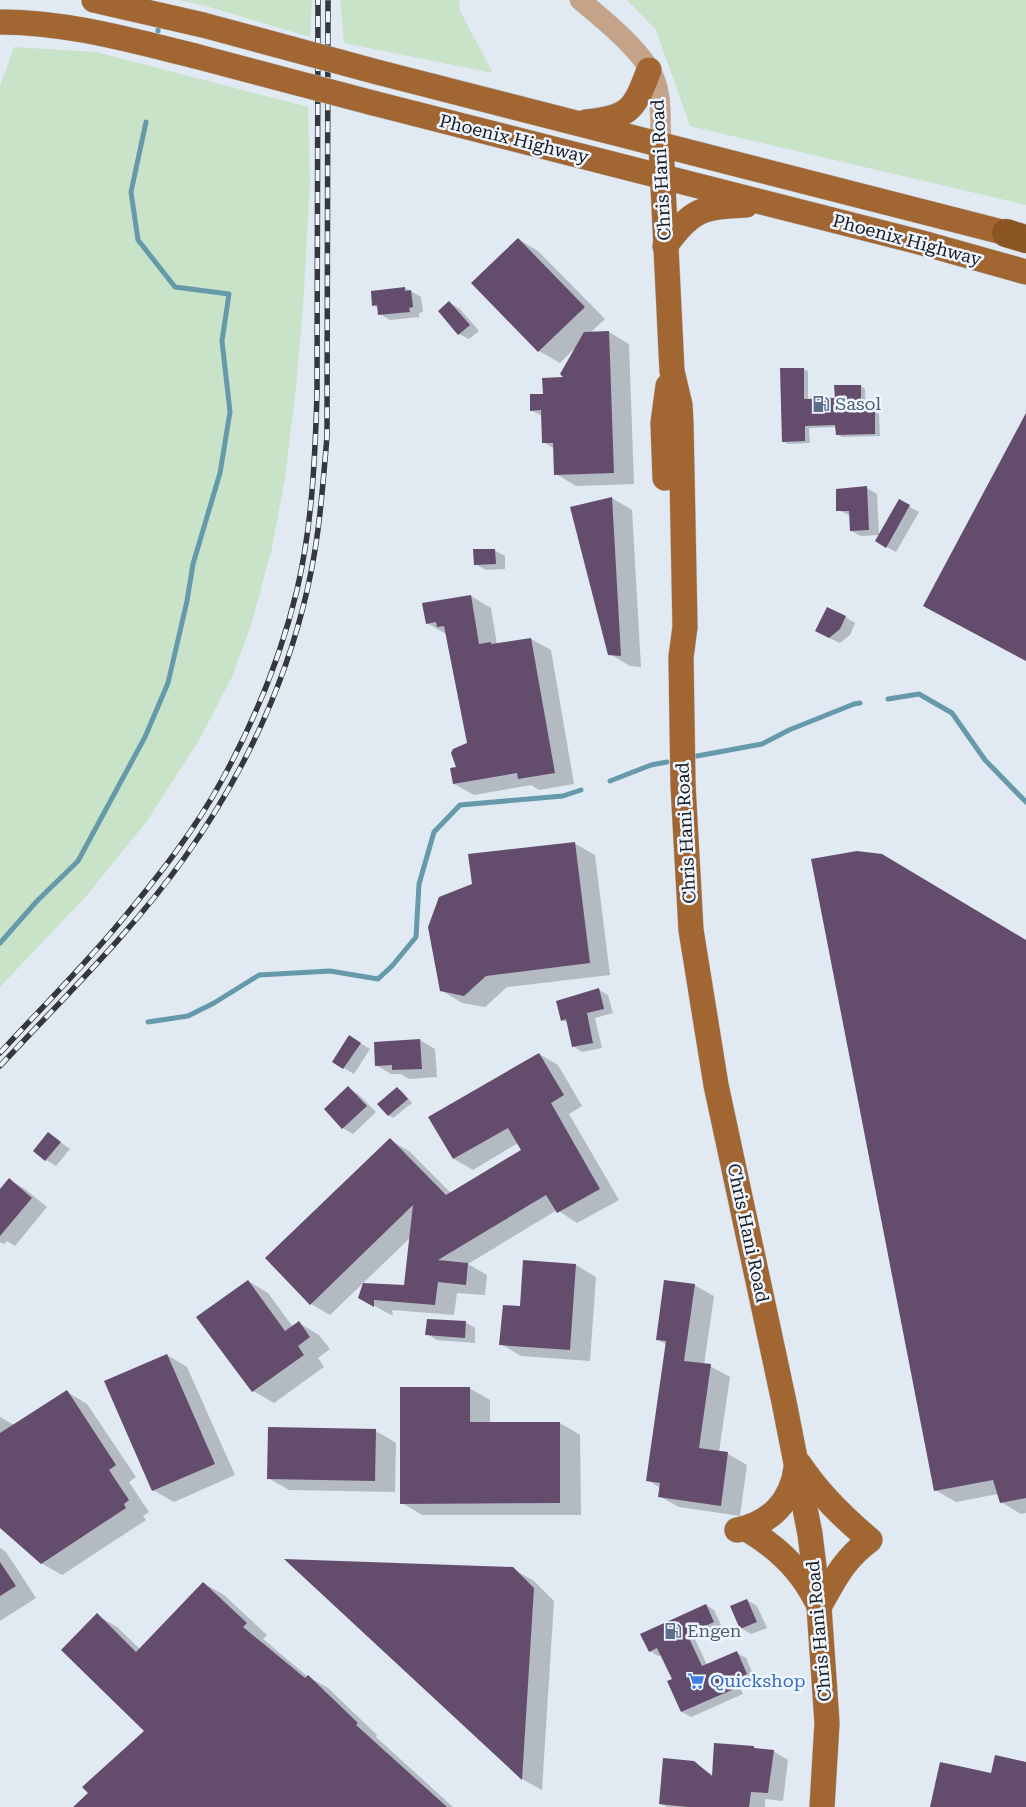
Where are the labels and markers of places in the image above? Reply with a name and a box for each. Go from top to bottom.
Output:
place label: Sasol [835,393,882,414]
fuel station icon: Sasol [811,394,831,414]
place label: Engen [687,1620,742,1641]
fuel station icon: Engen [663,1621,683,1641]
place label: Quickshop [710,1670,806,1691]
supermarket icon: Quickshop [686,1671,706,1691]

